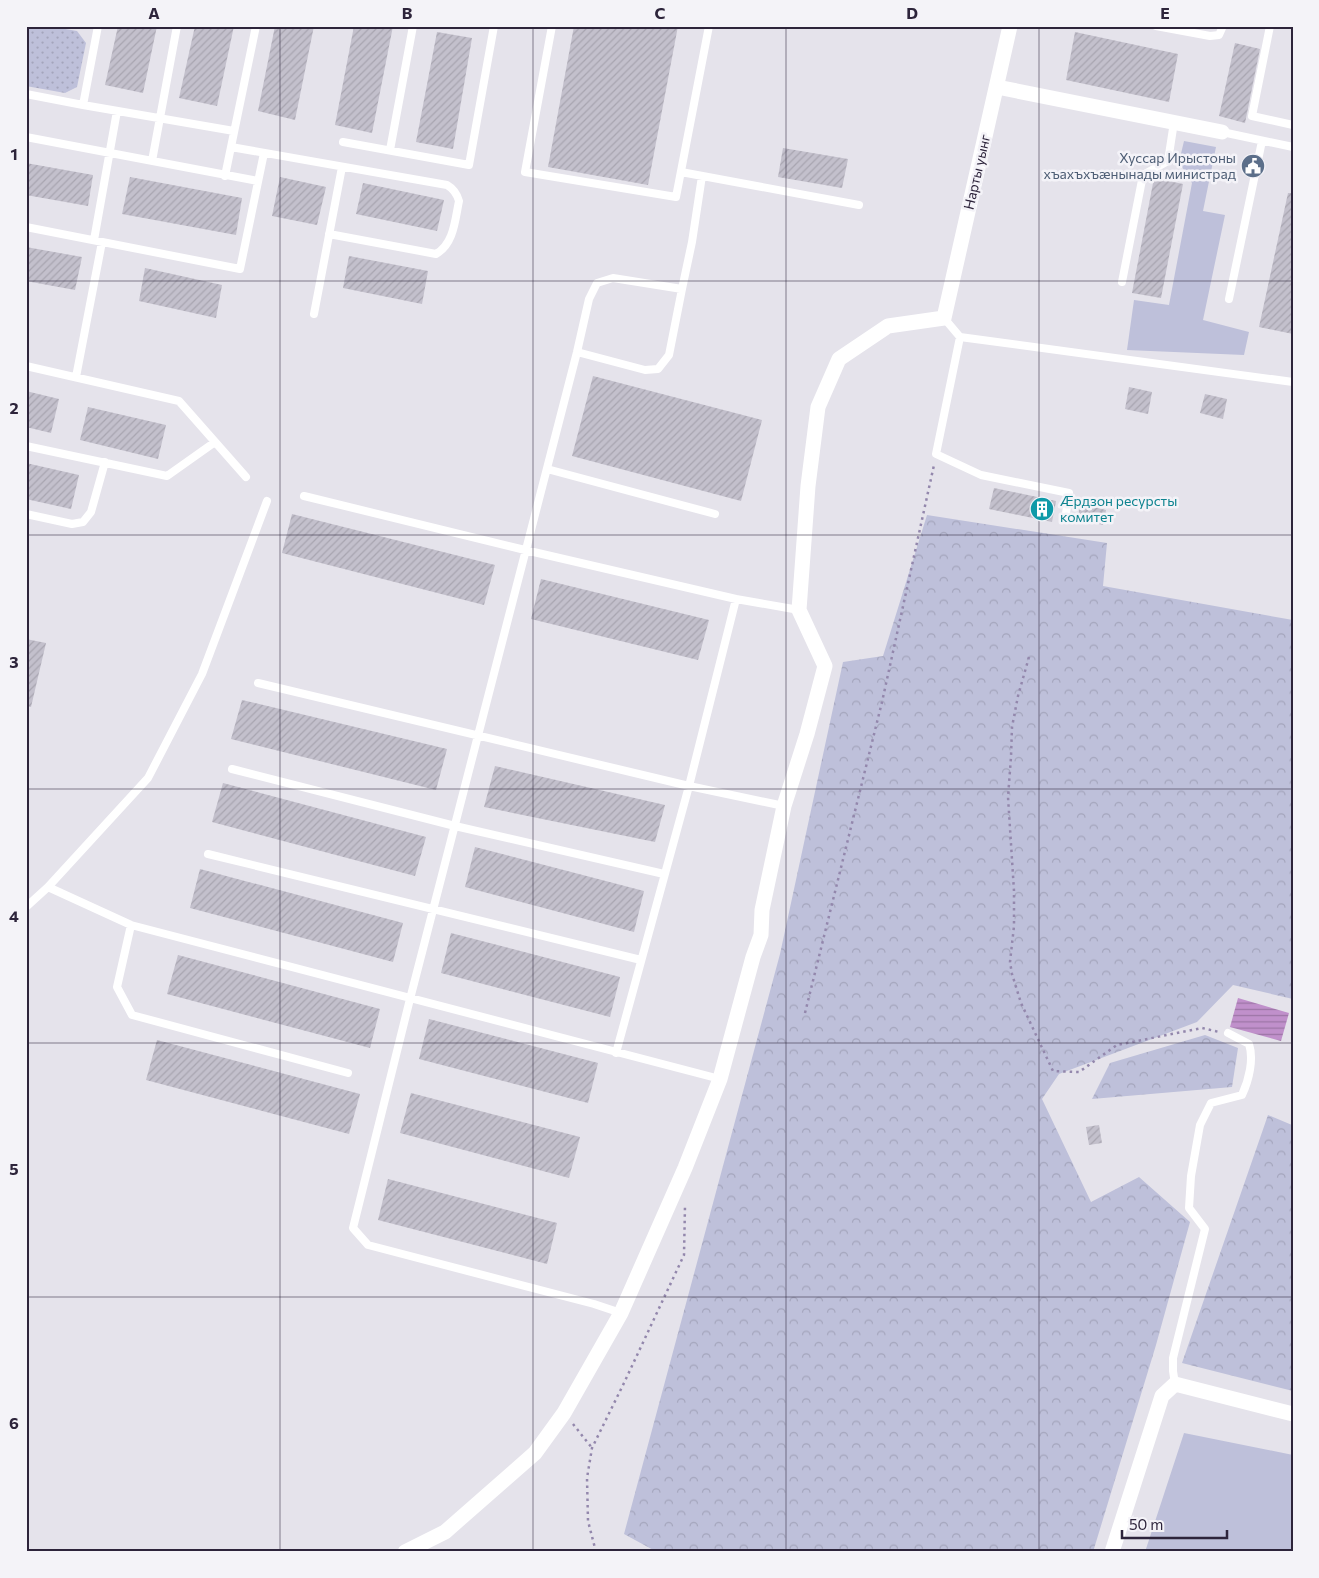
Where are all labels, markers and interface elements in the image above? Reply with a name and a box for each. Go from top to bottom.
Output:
text: A [148,3,160,22]
text: B [402,3,413,22]
text: C [655,3,666,22]
text: D [906,3,918,22]
text: E [1160,3,1170,22]
street label: Нарты уынг [960,133,993,211]
text: 1 [10,144,18,163]
place label: Хуссар Ирыстоны хъахъхъæнынады министрад [1043,149,1236,182]
public building icon: Хуссар Ирыстоны хъахъхъæнынады министрад [1240,153,1266,179]
text: 2 [9,398,19,417]
place label: Æрдзон ресурсты комитет [1060,492,1177,525]
building icon: Æрдзон ресурсты комитет [1029,496,1055,522]
text: 3 [9,652,19,671]
text: 4 [9,906,19,925]
text: 5 [9,1159,19,1178]
text: 6 [9,1413,19,1432]
scale bar [1122,1508,1226,1540]
text: 50 m [1129,1515,1163,1533]

